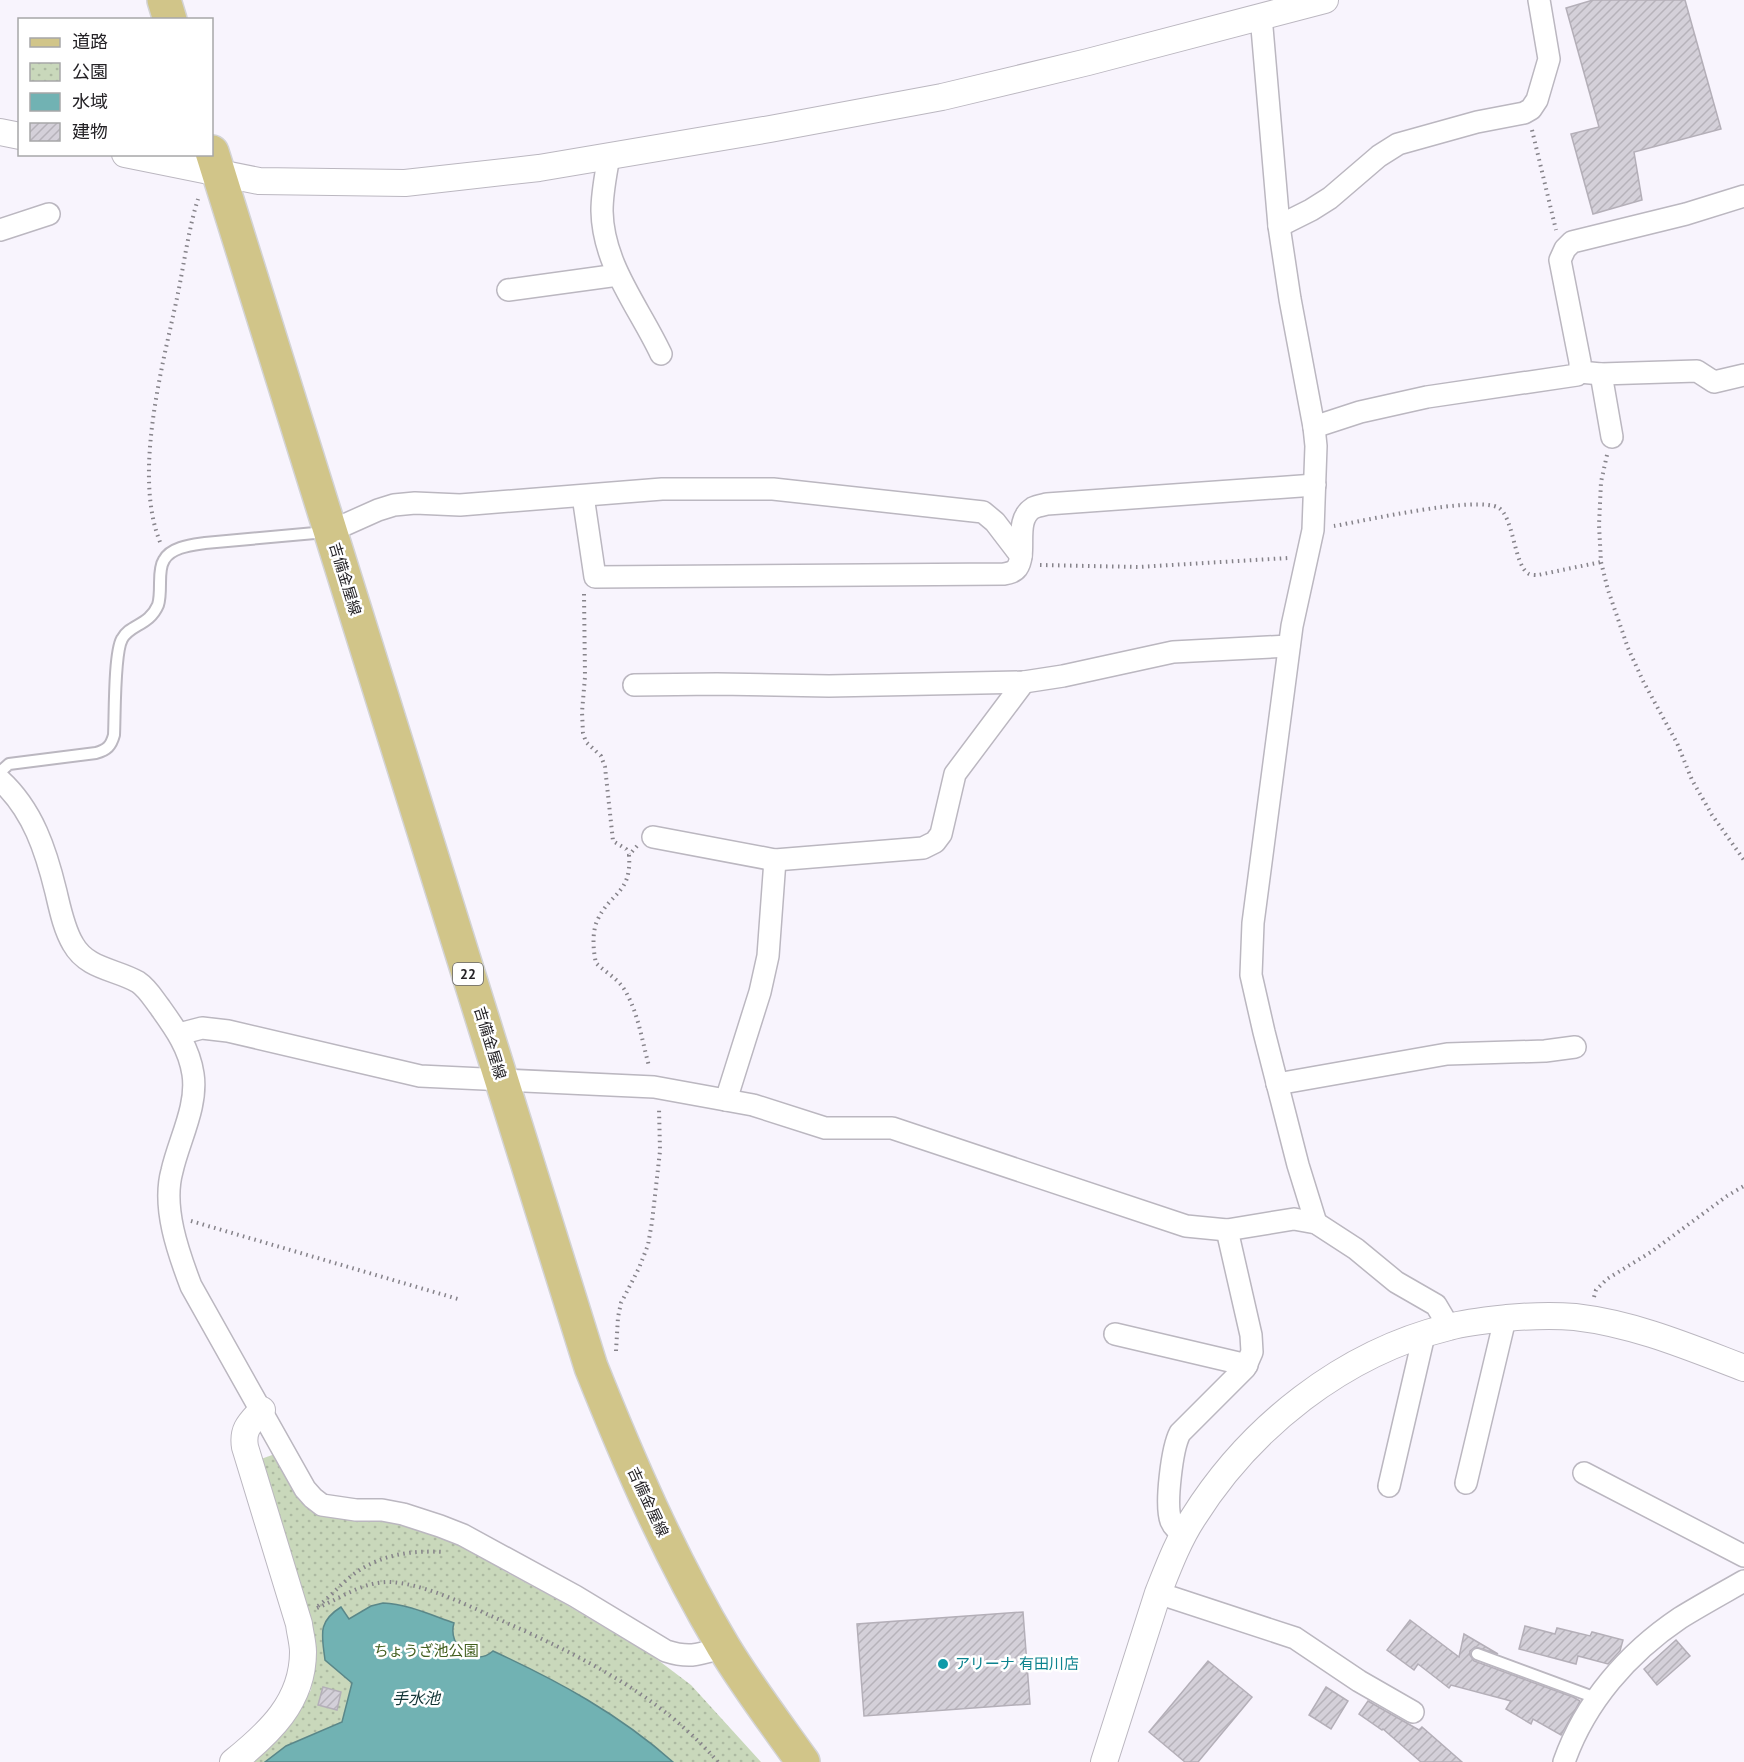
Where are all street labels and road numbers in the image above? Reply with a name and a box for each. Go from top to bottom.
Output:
street label: 吉備金屋線 [325,540,366,618]
road number: 22 [453,963,483,985]
street label: 吉備金屋線 [470,1004,511,1082]
street label: 吉備金屋線 [624,1464,673,1540]

